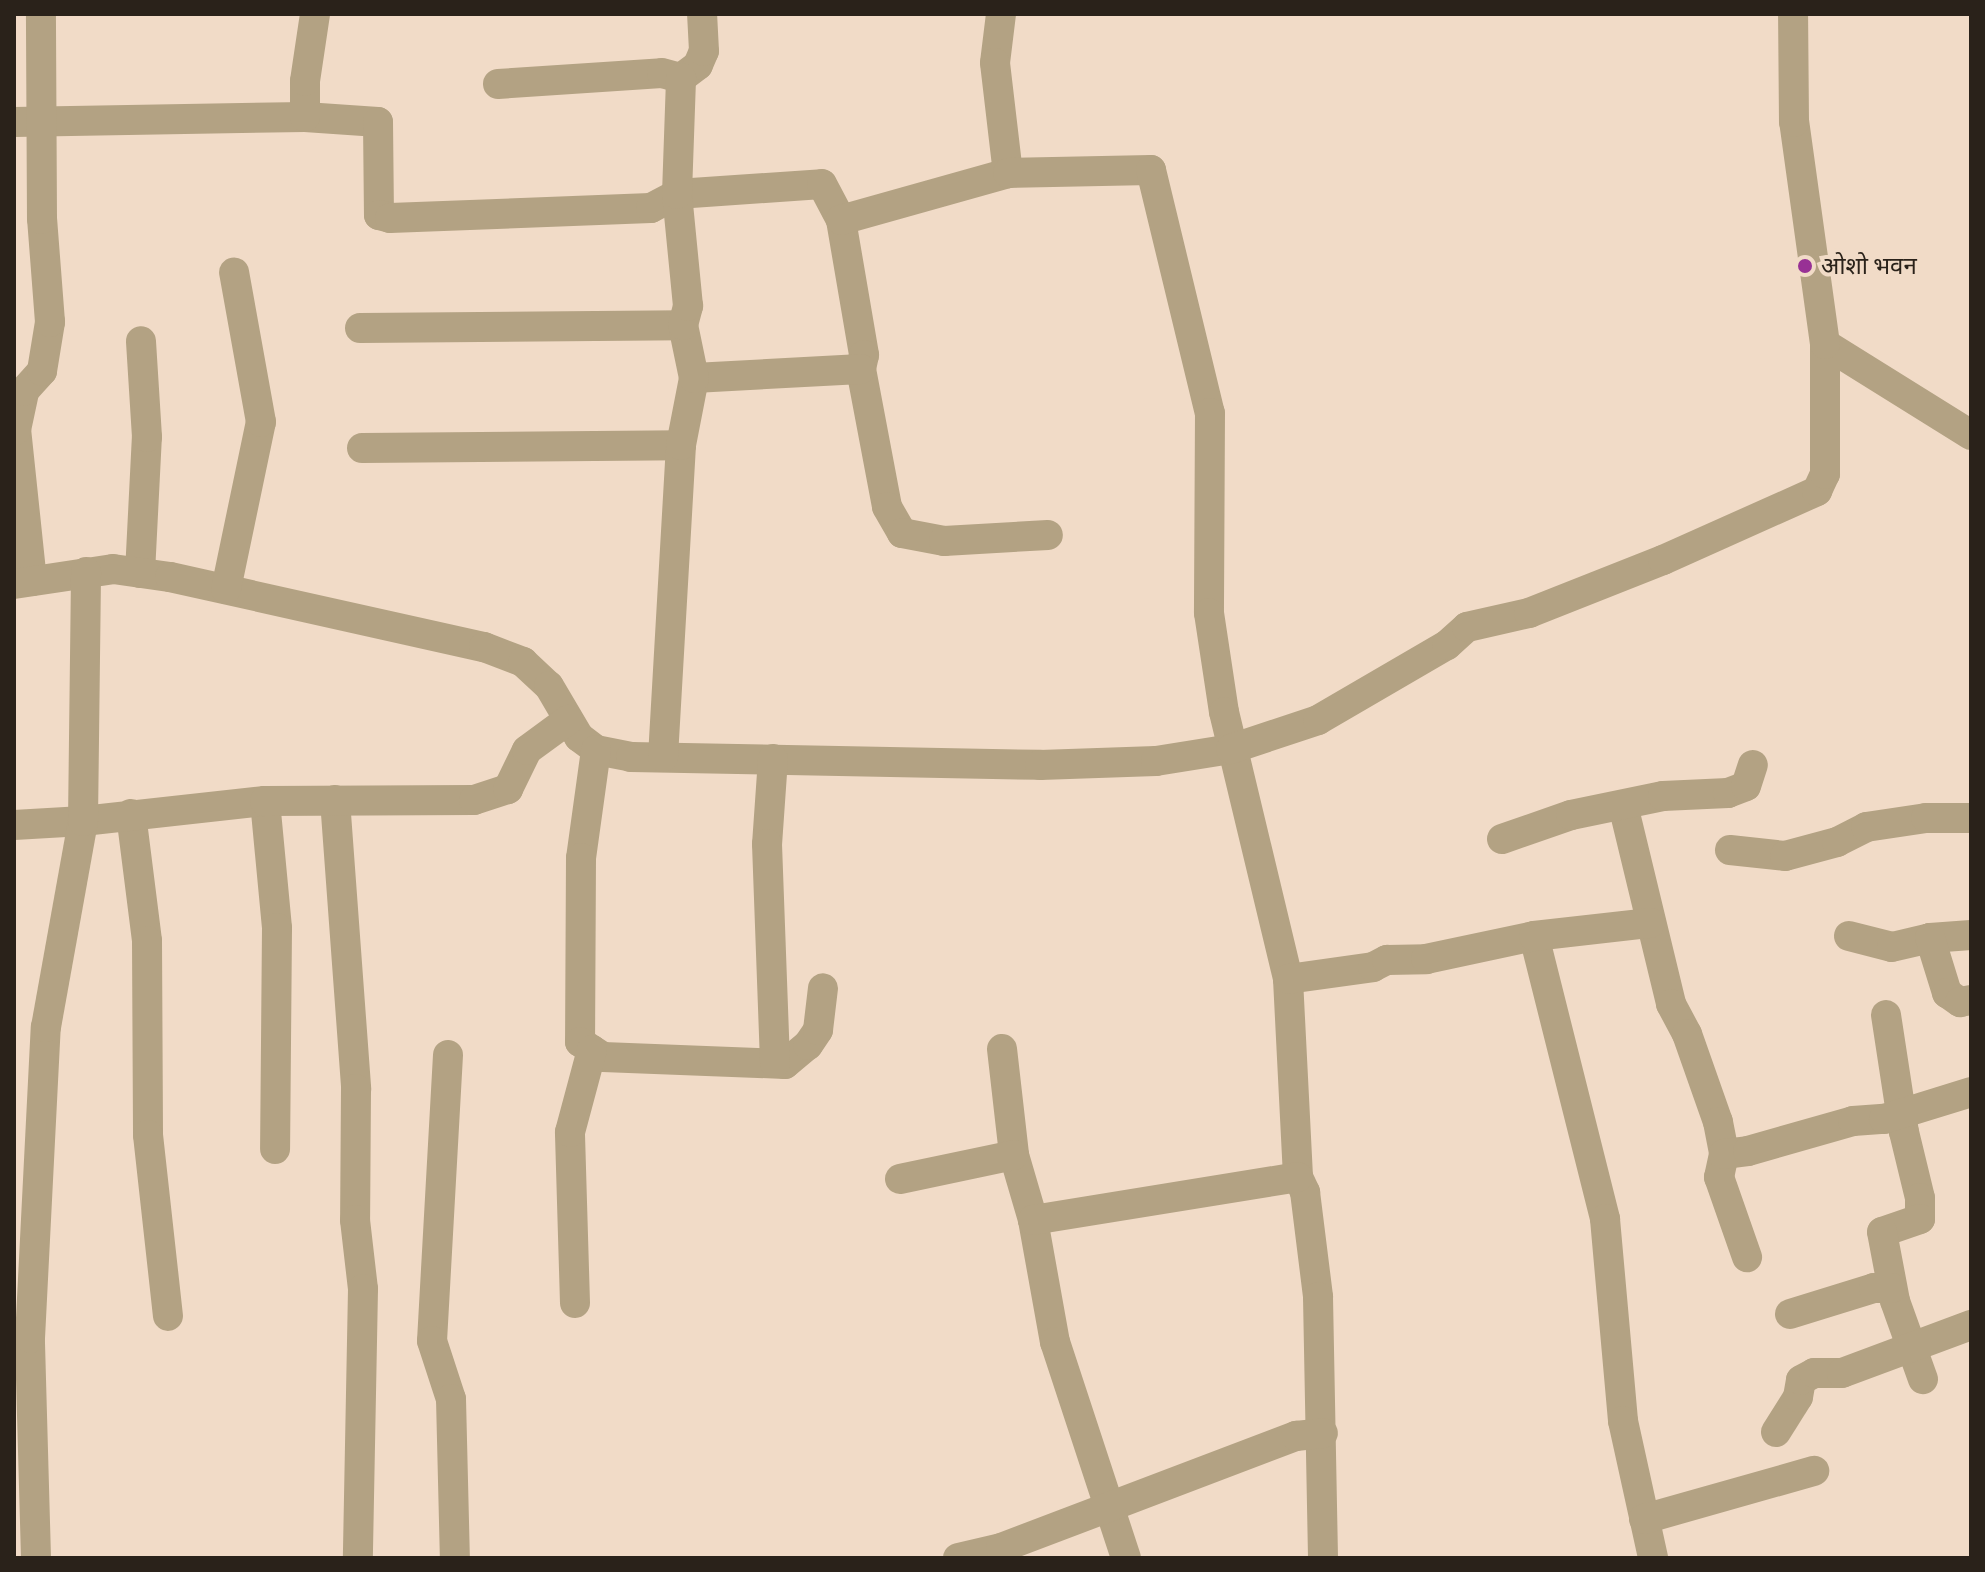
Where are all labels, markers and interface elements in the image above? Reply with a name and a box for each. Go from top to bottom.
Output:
place label: ओशो भवन [1821,252,1917,280]
marker: ओशो भवन [1796,257,1814,275]

